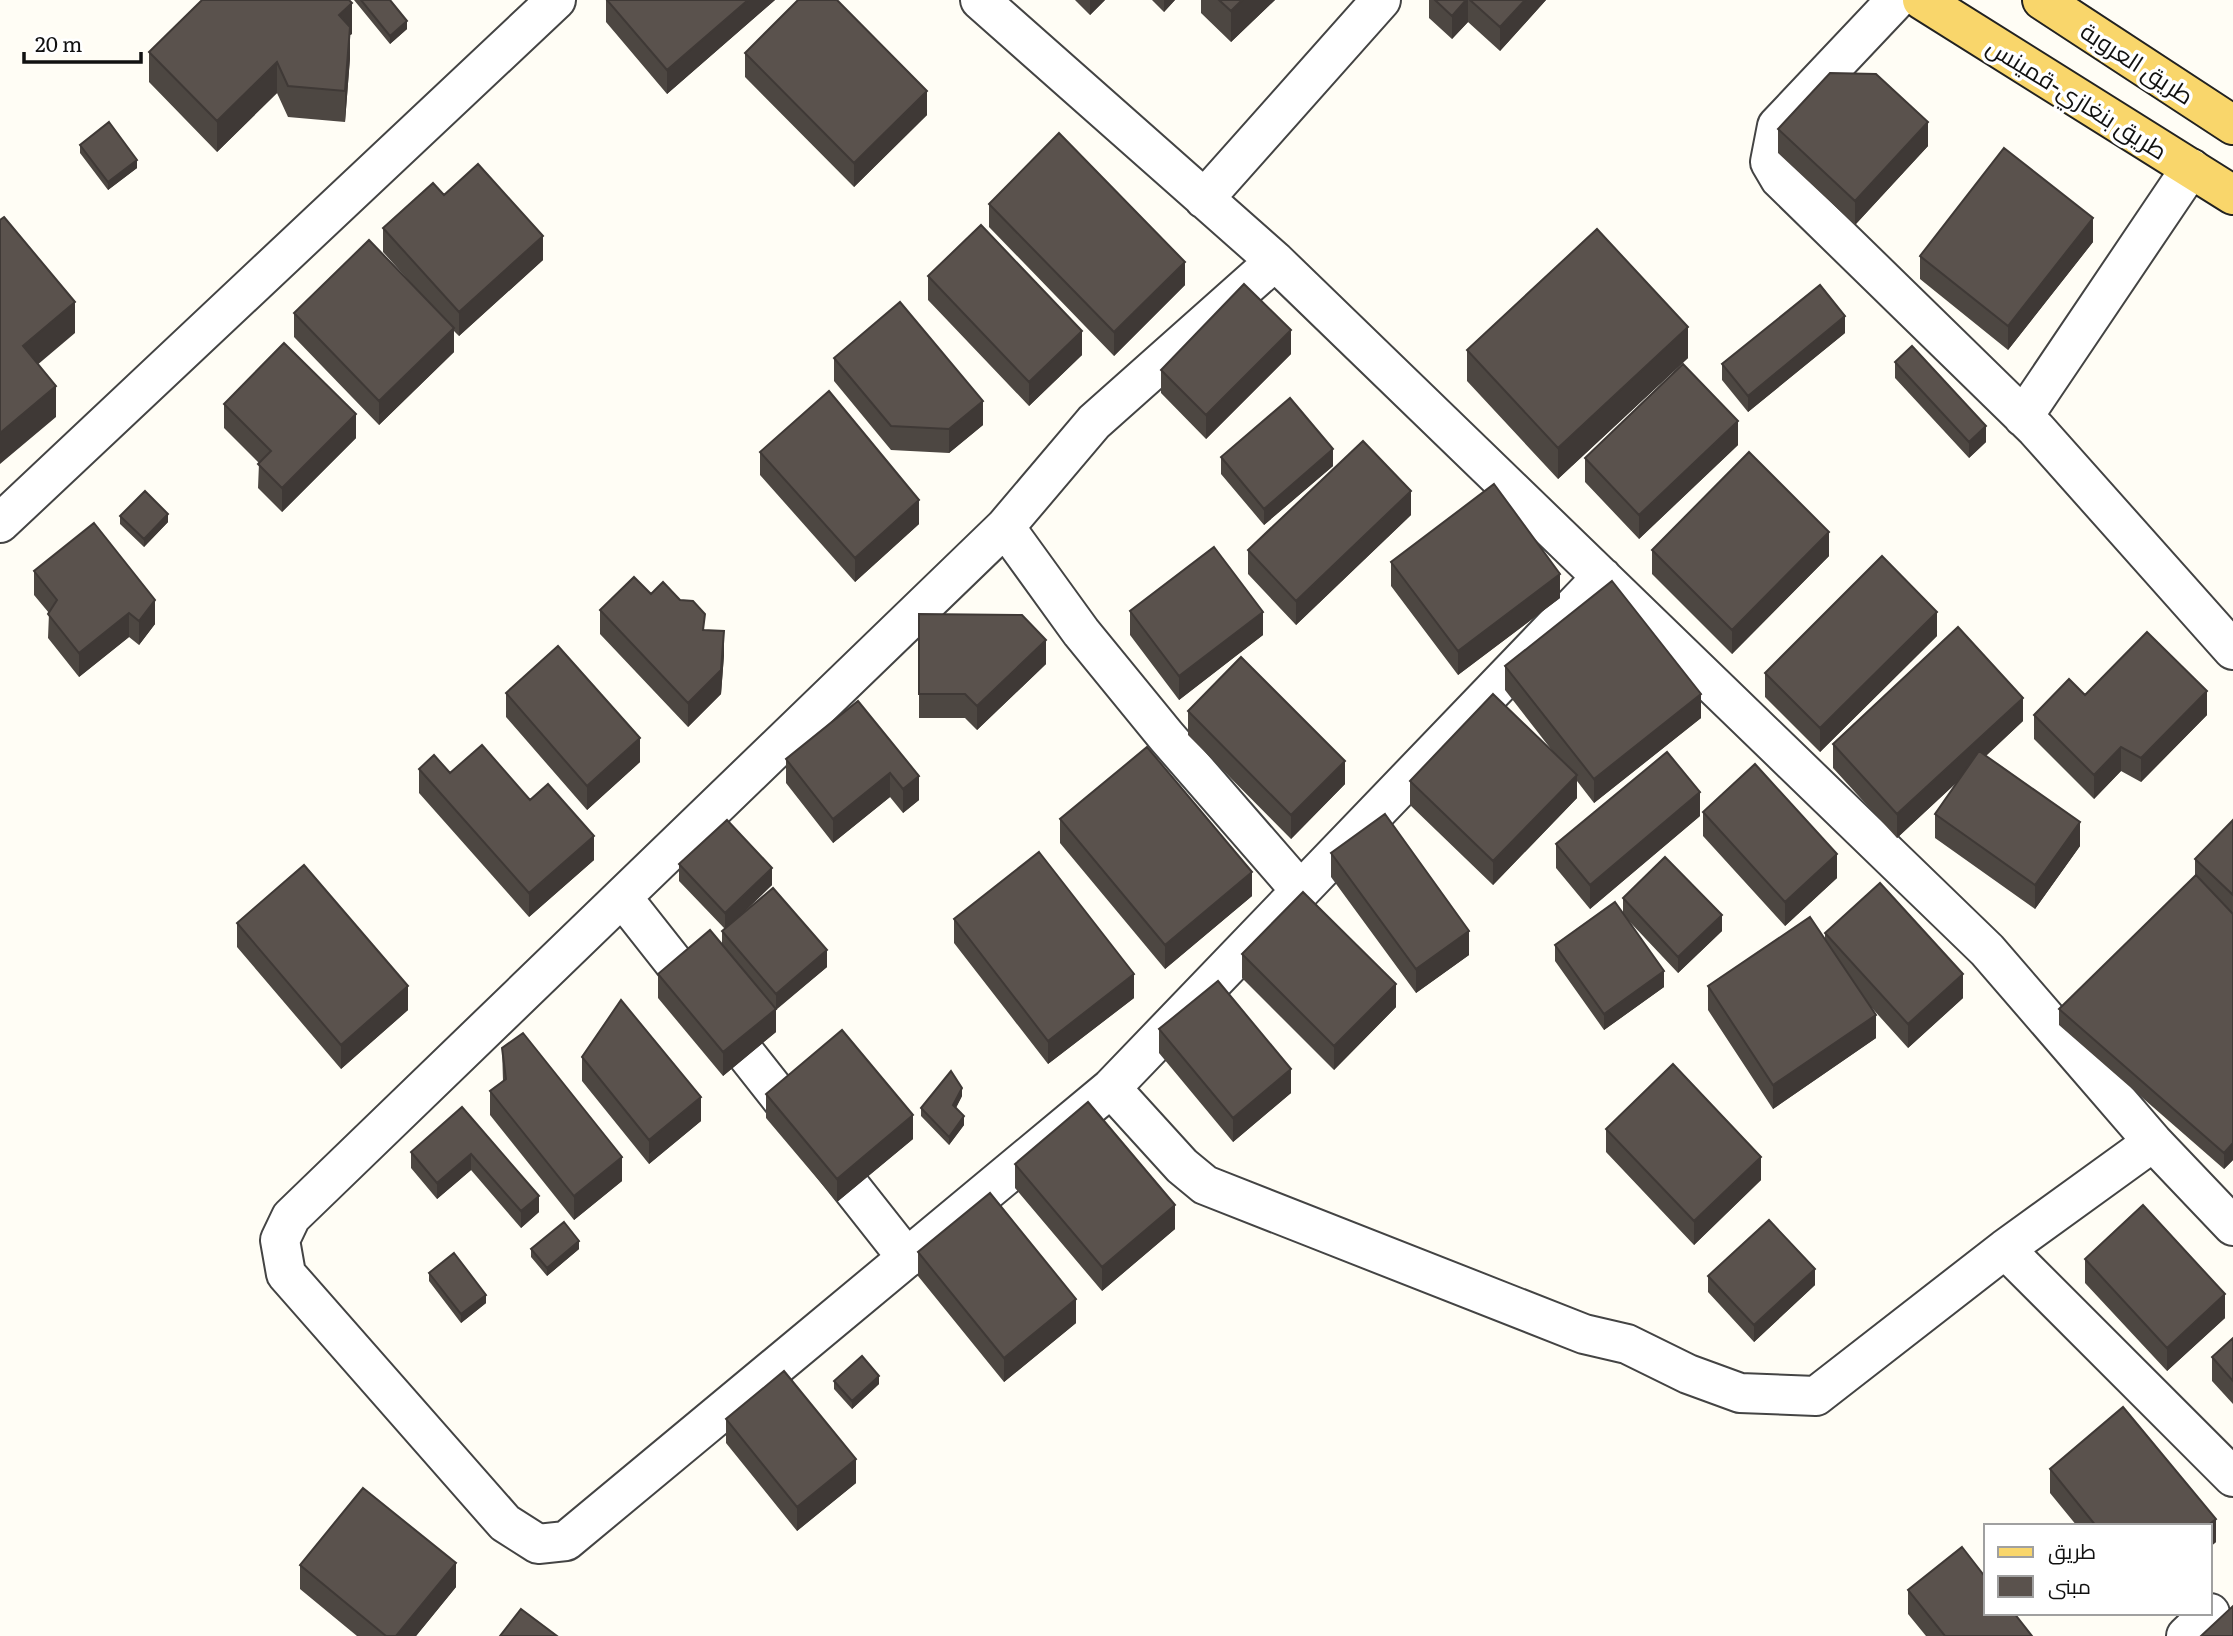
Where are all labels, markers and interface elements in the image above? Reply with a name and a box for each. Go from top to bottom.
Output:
street label: طريق العروبة [2075,12,2201,112]
scale bar [24,21,142,65]
text: 20 m [35,27,82,58]
street label: طريق بنغازي-قمينس [1980,27,2175,169]
legend [1984,1524,2212,1615]
text: طريق [2048,1534,2096,1565]
text: مبنى [2048,1569,2091,1600]

